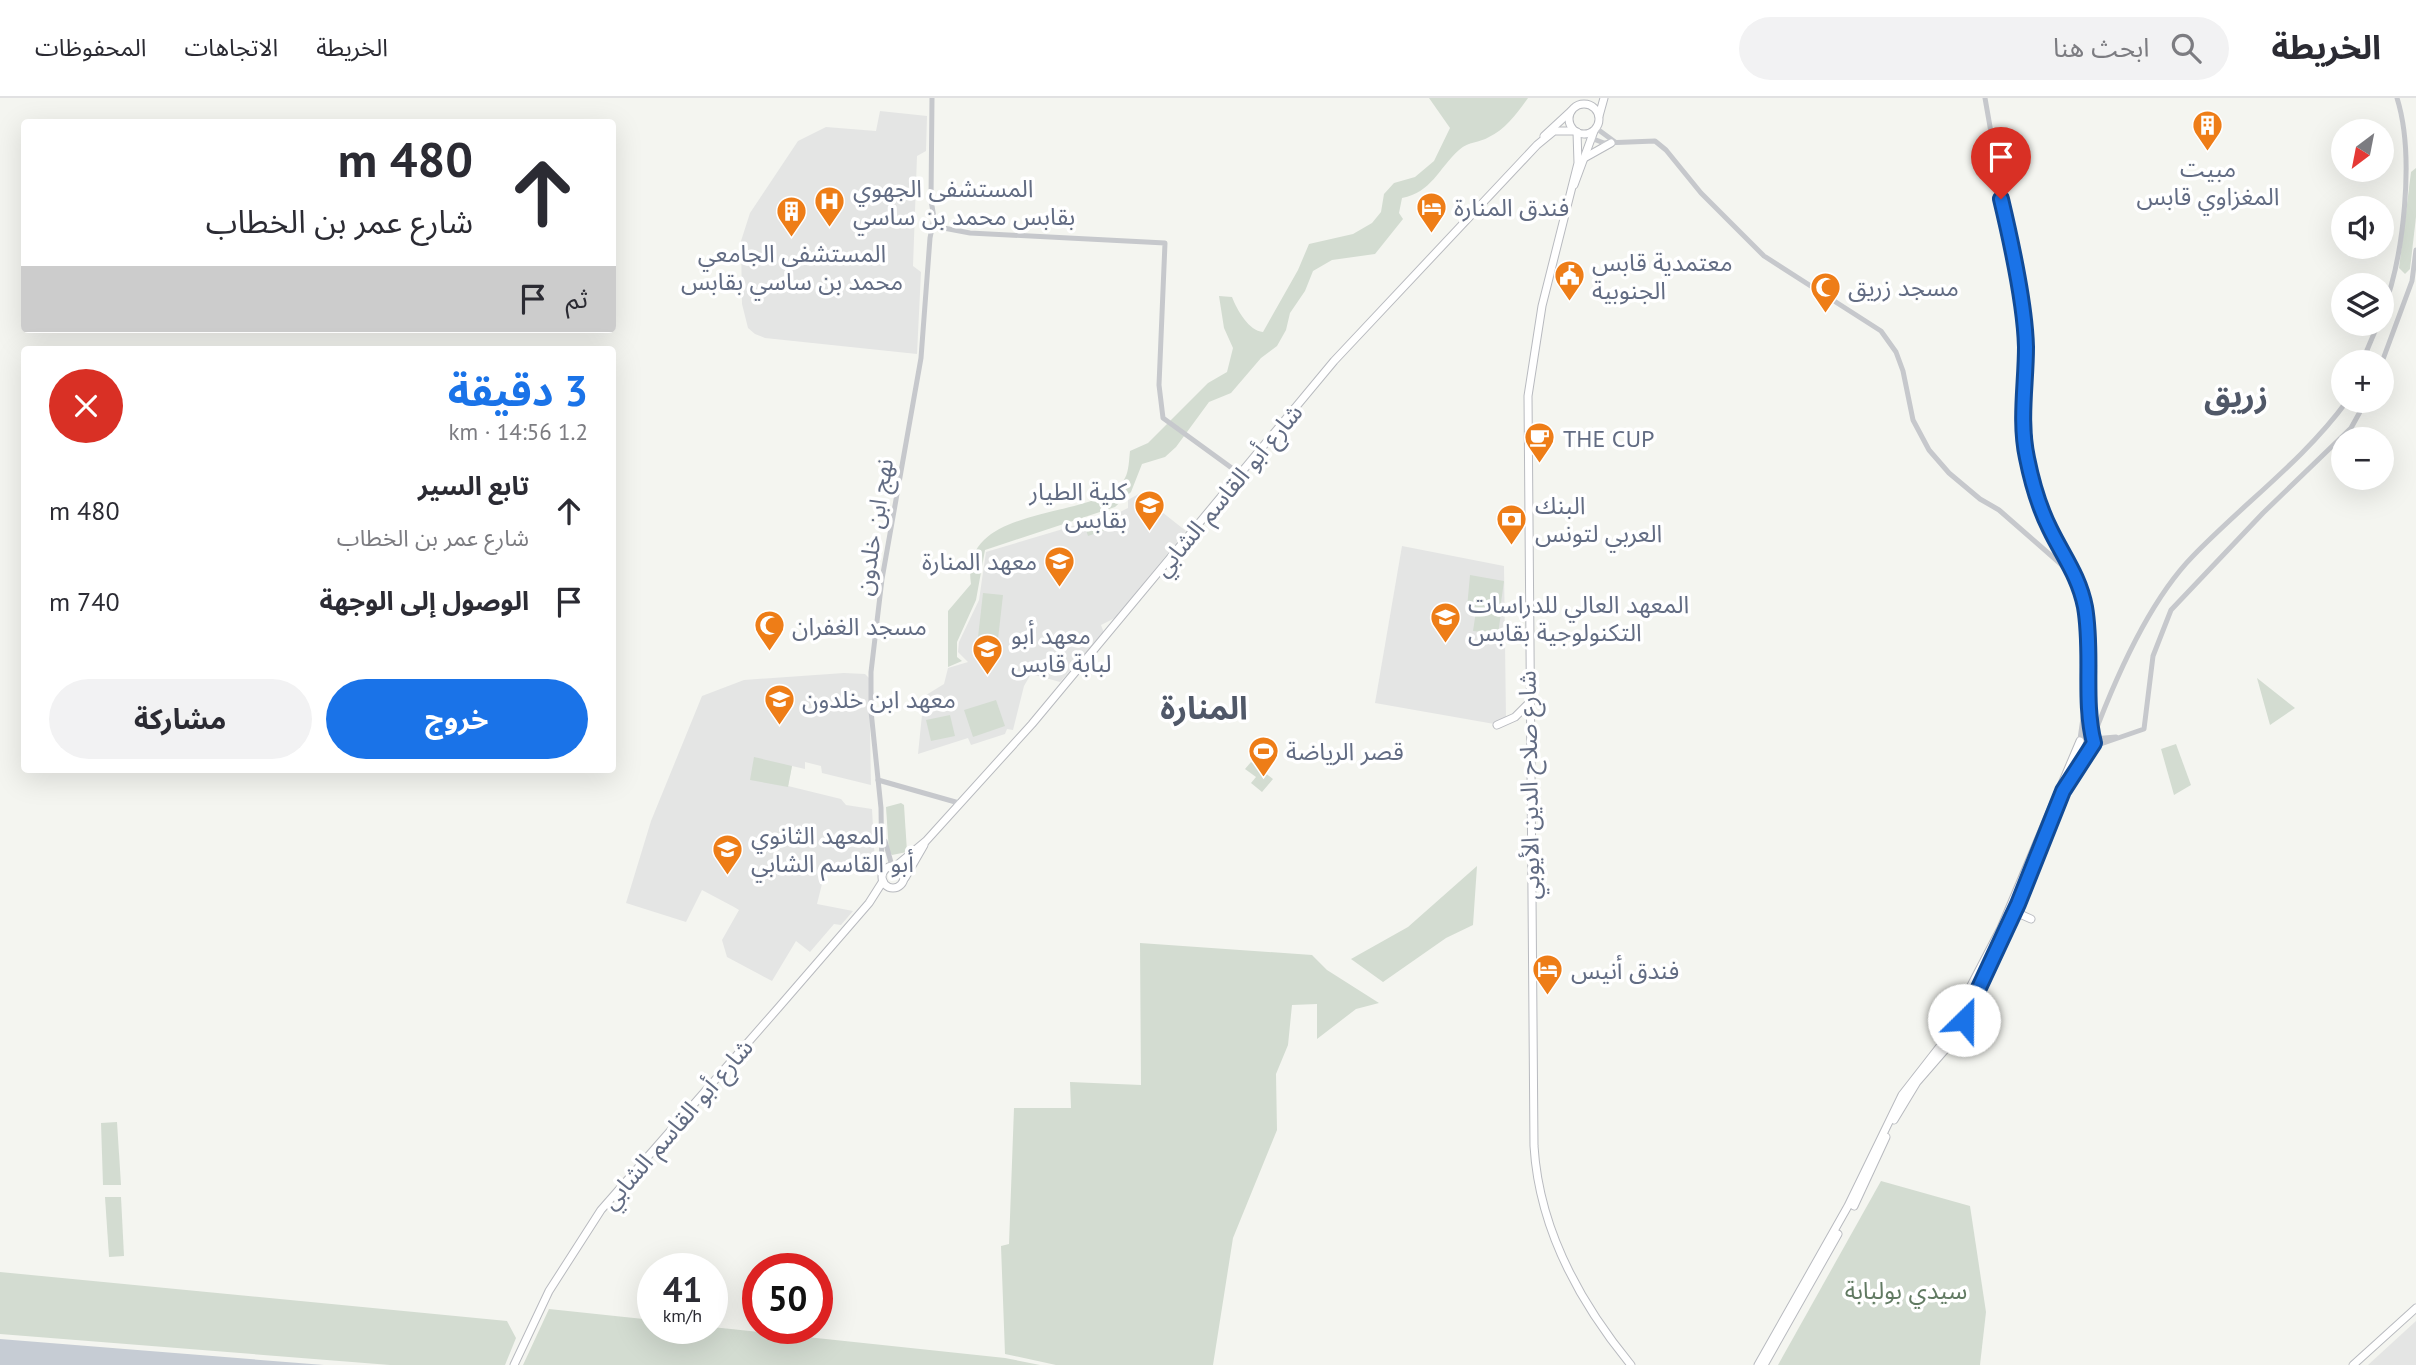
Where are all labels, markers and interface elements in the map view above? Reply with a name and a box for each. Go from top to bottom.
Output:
search box [1739,17,2229,80]
text: الخريطة [2271,25,2381,68]
icon: search [2167,29,2205,67]
text: ابحث هنا [2053,31,2149,64]
text: المحفوظات [35,32,146,63]
text: الاتجاهات [184,32,278,63]
text: الخريطة [316,32,388,63]
building icon: مبيت المغزاوي قابس [2191,109,2225,153]
north arrow [2331,119,2394,182]
map controls [2331,119,2394,490]
text: 480 m [338,127,473,191]
pin [1971,127,2031,199]
icon: arrive [1982,138,2020,176]
icon: ahead [497,147,588,238]
place label: مبيت المغزاوي قابس [2137,153,2279,215]
place label: المستشفى الجهوي بقابس محمد بن ساسي [853,173,1075,235]
hospital icon: المستشفى الجهوي بقابس محمد بن ساسي [813,185,847,229]
hotel icon: فندق المنارة [1414,190,1448,234]
place label: فندق المنارة [1454,192,1569,223]
building icon: المستشفى الجامعي محمد بن ساسي بقابس [775,194,809,238]
button: sound [2331,196,2394,259]
text: شارع عمر بن الخطاب [206,200,473,242]
place label: المستشفى الجامعي محمد بن ساسي بقابس [681,238,903,300]
place label: معتمدية قابس الجنوبية [1592,247,1733,306]
public building icon: معتمدية قابس الجنوبية [1552,259,1586,303]
mosque icon: مسجد زريق [1808,270,1842,314]
place label: مسجد زريق [1848,272,1959,303]
button: layers [2331,273,2394,336]
icon: arrive [514,280,552,318]
text: ثم [566,282,588,315]
button: + [2331,350,2394,413]
text: 3 دقيقة [448,363,588,418]
button: close [49,369,123,443]
district label: زريق [2204,374,2268,416]
street label: شارع أبو القاسم الشابي [1147,397,1312,585]
text: 1.2 km · 14:56 [449,417,588,446]
cafe icon: THE CUP [1523,421,1557,465]
place label: THE CUP [1563,423,1655,454]
button: − [2331,427,2394,490]
street label: نهج ابن خلدون [848,456,902,598]
text: تابع السير [418,469,529,502]
place label: كلية الطيار بقابس [1028,476,1128,535]
school or university icon: كلية الطيار بقابس [1133,488,1167,532]
place label: البنك العربي لتونس [1535,490,1662,552]
icon: ahead [550,492,588,530]
text: 480 m [49,494,120,527]
bank icon: البنك العربي لتونس [1495,502,1529,546]
text: شارع عمر بن الخطاب [337,523,529,552]
school or university icon: معهد المنارة [1043,544,1077,588]
place label: معهد المنارة [922,546,1037,577]
icon: arrive [550,583,588,621]
text: الوصول إلى الوجهة [320,584,529,617]
text: 740 m [49,585,120,618]
place label: المعهد العالي للدراسات التكنولوجية بقابس [1468,589,1689,648]
school or university icon: المعهد العالي للدراسات التكنولوجية بقابس [1428,601,1462,645]
mosque icon: مسجد الغفران [752,609,786,653]
place label: مسجد الغفران [792,611,927,642]
place label: معهد أبو لبابة قابس [1011,619,1112,679]
school or university icon: معهد أبو لبابة قابس [971,632,1005,676]
street label: شارع صلاح الدين الأيوبي [1512,670,1550,900]
button: مشاركة [49,679,312,759]
button: خروج [326,679,588,759]
school or university icon: معهد ابن خلدون [762,682,796,726]
place label: معهد ابن خلدون [802,684,956,715]
district label: المنارة [1160,686,1248,728]
sports icon: قصر الرياضة [1246,734,1280,778]
place label: قصر الرياضة [1286,736,1404,767]
place label: المعهد الثانوي أبو القاسم الشابي [751,820,914,882]
school or university icon: المعهد الثانوي أبو القاسم الشابي [711,832,745,876]
hotel icon: فندق أنيس [1531,953,1565,997]
place label: فندق أنيس [1571,954,1679,986]
position arrow [1927,983,2001,1057]
street label: شارع أبو القاسم الشابي [594,1032,762,1218]
speed limit sign: 50 [742,1253,833,1344]
text: 41 [663,1266,702,1312]
park label: سيدي بولبابة [1845,1275,1967,1309]
text: km/h [663,1304,702,1327]

